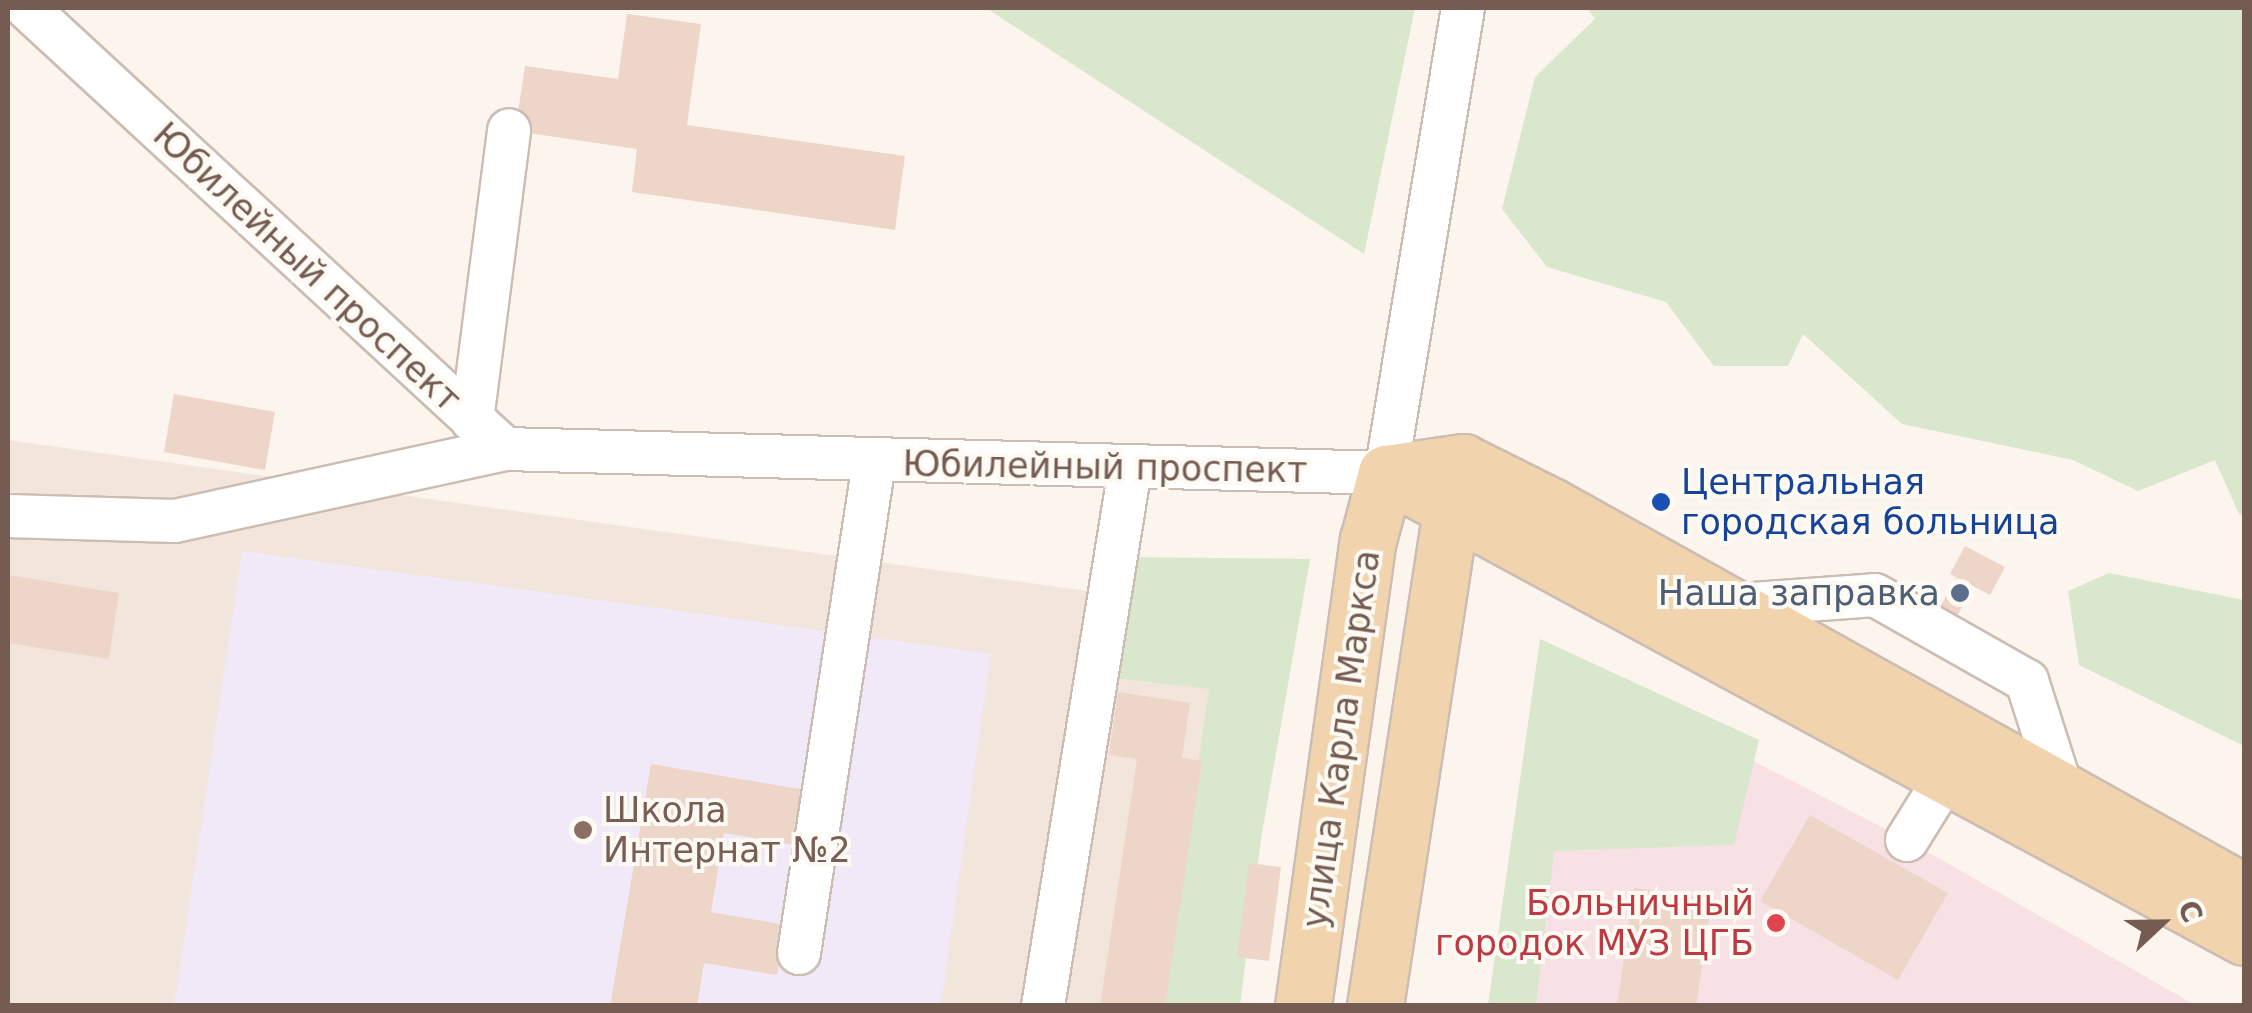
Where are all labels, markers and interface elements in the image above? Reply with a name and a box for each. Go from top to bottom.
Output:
street label: Юбилейный проспект [145,114,469,420]
street label: Юбилейный проспект [902,442,1308,492]
place label: Центральная городская больница [1681,461,2060,543]
marker: Центральная городская больница [1650,491,1672,513]
street label: улица Карла Маркса [1294,547,1388,931]
place label: Наша заправка [1658,572,1940,614]
marker: Наша заправка [1949,582,1971,604]
place label: Школа Интернат №2 [603,789,851,871]
marker: Школа Интернат №2 [572,819,594,841]
north arrow [2112,873,2212,973]
place label: Больничный городок МУЗ ЦГБ [1435,882,1754,964]
text: С [2171,896,2209,927]
marker: Больничный городок МУЗ ЦГБ [1763,910,1789,936]

